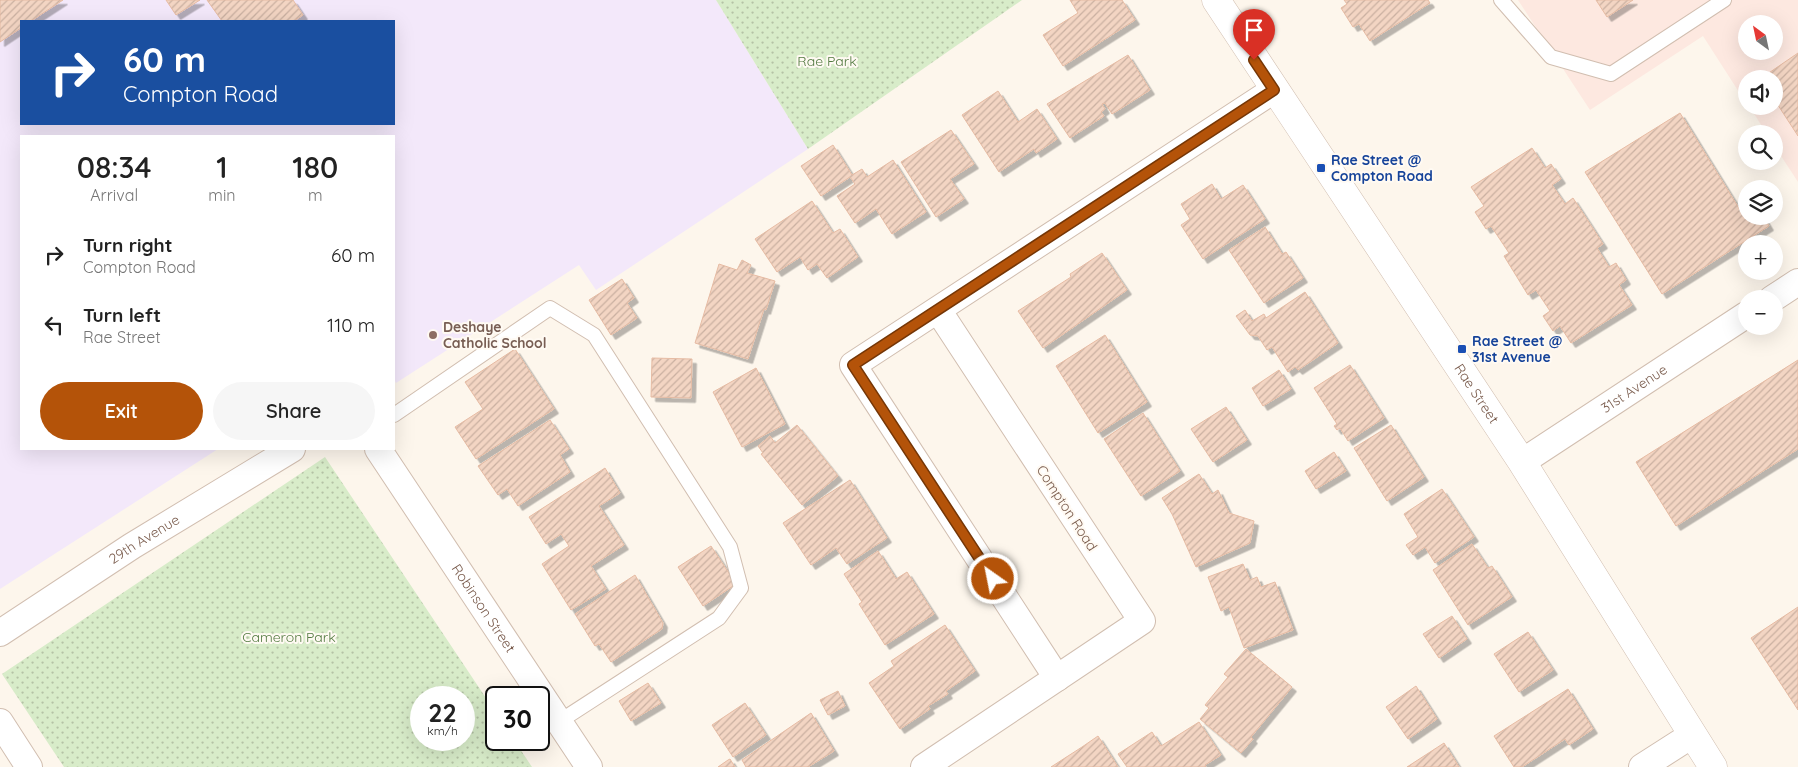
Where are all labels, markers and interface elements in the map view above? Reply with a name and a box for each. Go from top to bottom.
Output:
pin [1233,9,1275,60]
north arrow [1738,15,1782,60]
map controls [1738,15,1783,335]
icon: arrive [1240,16,1268,44]
text: 60 m [123,37,206,81]
icon: right [40,40,105,105]
park label: Rae Park [797,52,857,70]
button: sound [1738,70,1783,115]
text: Compton Road [123,80,278,108]
button: search [1738,125,1783,170]
text: 08:34 [77,148,152,186]
text: 1 [216,148,228,186]
text: 180 [292,148,338,186]
place label: Rae Street @ Compton Road [1331,151,1433,185]
marker: Rae Street @ Compton Road [1315,162,1327,174]
button: layers [1738,180,1783,225]
text: Arrival [90,185,138,205]
text: min [208,185,236,205]
text: m [308,185,323,205]
text: Turn right [83,233,172,257]
button: + [1738,235,1783,280]
icon: right [40,241,68,269]
text: 60 m [331,243,375,267]
text: Compton Road [83,257,196,277]
button: − [1738,290,1783,335]
text: Turn left [83,303,161,327]
icon: left [40,311,68,339]
text: 110 m [327,313,375,337]
place label: Deshaye Catholic School [443,318,547,352]
text: Rae Street [83,327,161,347]
marker: Deshaye Catholic School [427,329,439,341]
place label: Rae Street @ 31st Avenue [1472,332,1562,366]
marker: Rae Street @ 31st Avenue [1456,343,1468,355]
street label: Rae Street [1450,360,1503,427]
street label: 31st Avenue [1597,360,1671,417]
button: Exit [40,382,203,440]
button: Share [213,382,375,440]
street label: Compton Road [1033,462,1101,554]
street label: 29th Avenue [105,510,183,568]
position arrow [966,552,1018,604]
street label: Robinson Street [448,560,520,656]
park label: Cameron Park [242,628,336,646]
speed limit sign: 30 [485,686,550,751]
text: 22 [428,697,457,728]
text: km/h [427,723,458,738]

